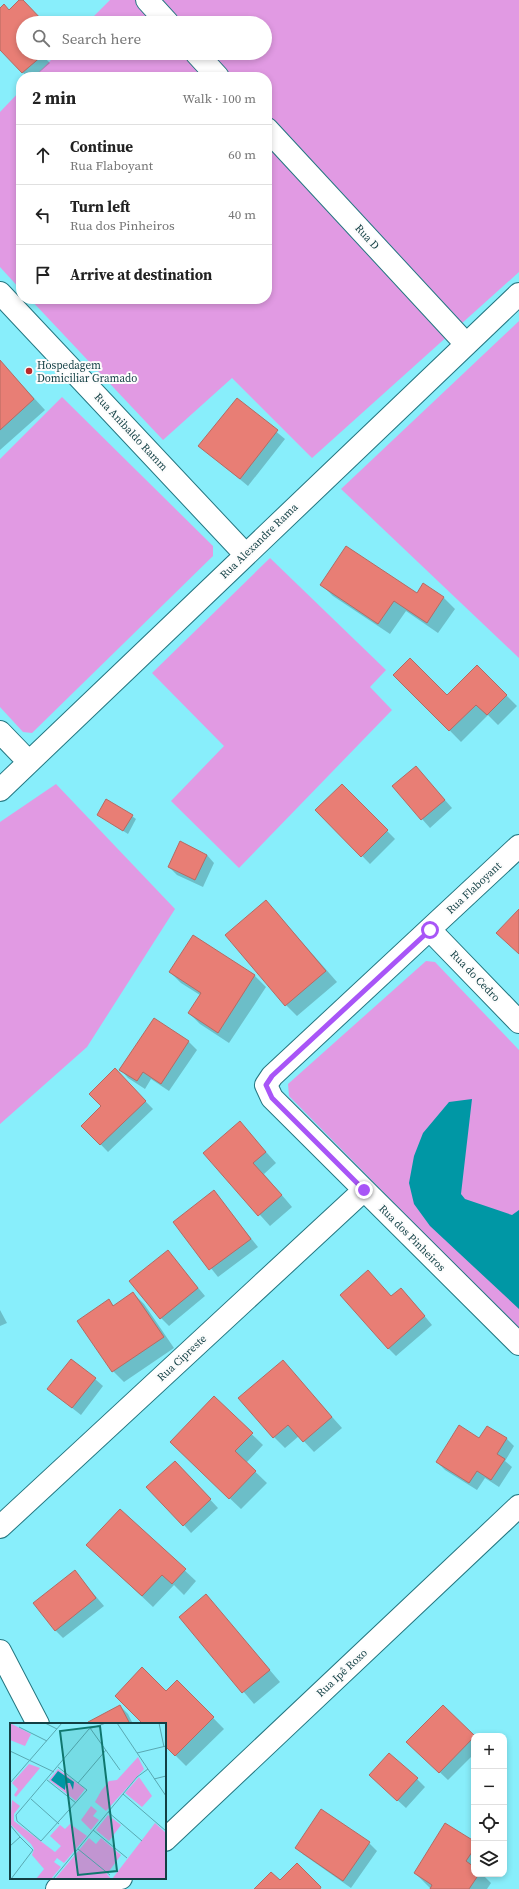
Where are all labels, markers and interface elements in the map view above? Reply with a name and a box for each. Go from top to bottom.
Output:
search box [16,16,272,60]
icon: search [30,27,52,49]
text: Search here [62,28,141,49]
text: 2 min [32,86,76,110]
text: Walk · 100 m [183,90,256,107]
text: Continue [70,136,133,157]
icon: ahead [32,144,54,166]
text: 60 m [228,146,256,163]
text: Rua Flaboyant [70,157,153,174]
text: Turn left [70,196,130,217]
icon: left [32,204,54,226]
text: 40 m [228,206,256,223]
text: Rua dos Pinheiros [70,217,175,234]
street label: Rua D [351,221,383,253]
icon: arrive [32,264,54,286]
text: Arrive at destination [70,264,212,285]
place label: Hospedagem Domiciliar Gramado [37,358,137,386]
marker: Hospedagem Domiciliar Gramado [24,366,34,376]
street label: Rua Anibaldo Ramm [91,390,171,474]
street label: Rua Alexandre Rama [217,500,301,582]
street label: Rua Flaboyant [443,858,505,917]
route start [421,921,439,939]
street label: Rua do Cedro [447,947,503,1005]
route end [355,1181,373,1199]
street label: Rua dos Pinheiros [375,1201,449,1275]
street label: Rua Cipreste [154,1331,210,1385]
street label: Rua Ipê Roxo [313,1646,371,1700]
inset map [10,1723,166,1879]
map controls [471,1733,507,1877]
button: + [471,1733,507,1769]
button: − [471,1769,507,1805]
button: locate [471,1805,507,1841]
button: layers [471,1841,507,1877]

